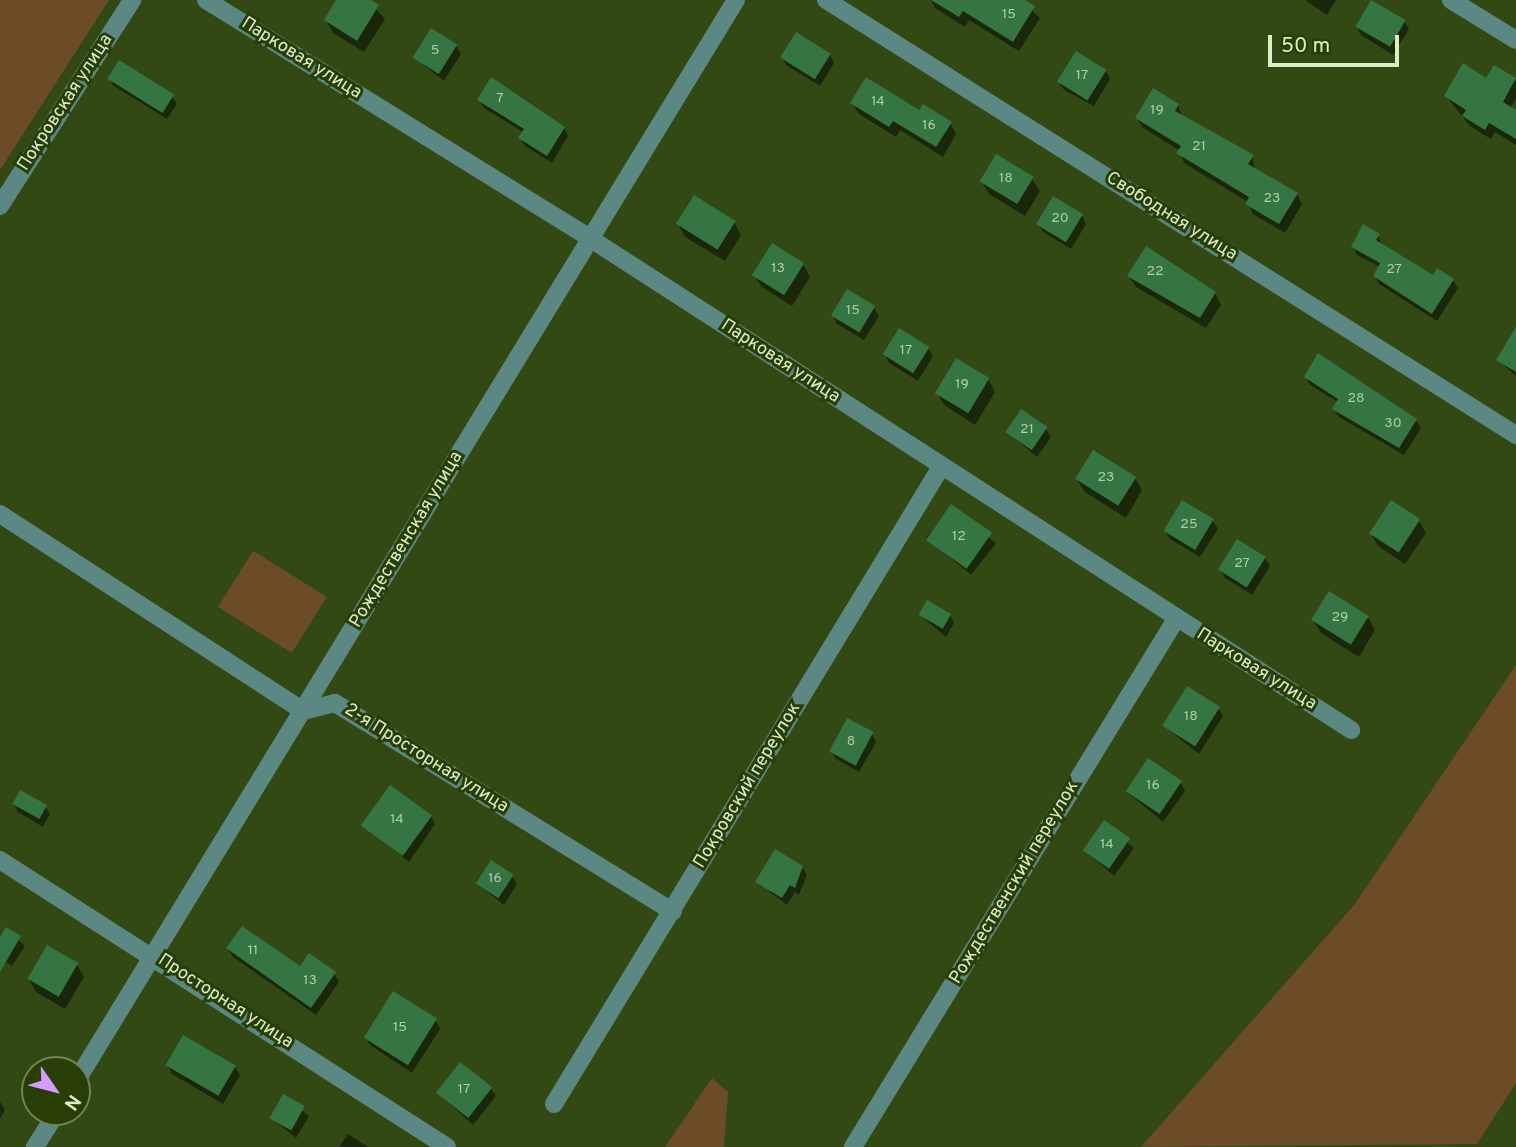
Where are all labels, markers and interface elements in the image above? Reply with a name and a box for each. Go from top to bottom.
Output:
house number: 15 [1002,7,1016,23]
street label: Парковая улица [237,13,365,105]
scale bar [1271,21,1402,65]
street label: Покровская улица [14,31,118,175]
text: 50 m [1281,33,1330,60]
house number: 5 [431,43,439,59]
house number: 17 [1076,68,1088,84]
house number: 7 [496,91,504,107]
house number: 14 [871,94,885,110]
house number: 19 [1150,103,1164,119]
house number: 16 [922,118,936,134]
house number: 21 [1192,139,1206,155]
street label: Свободная улица [1101,168,1241,266]
house number: 18 [999,171,1013,187]
house number: 23 [1264,191,1280,207]
house number: 20 [1051,211,1069,227]
house number: 13 [771,261,785,277]
house number: 27 [1386,262,1402,278]
house number: 22 [1146,264,1164,280]
house number: 15 [846,303,860,319]
street label: Парковая улица [716,315,844,409]
house number: 17 [900,343,912,359]
house number: 19 [955,377,969,393]
house number: 28 [1347,391,1365,407]
house number: 30 [1384,416,1402,432]
house number: 21 [1020,422,1034,438]
street label: Рождественская улица [346,448,468,632]
house number: 23 [1098,470,1114,486]
house number: 25 [1180,517,1198,533]
house number: 12 [952,529,966,545]
house number: 27 [1234,556,1250,572]
house number: 29 [1332,610,1348,626]
street label: Парковая улица [1192,624,1320,716]
street label: Покровский переулок [690,699,806,873]
street label: 2-я Просторная улица [340,700,512,818]
house number: 18 [1184,709,1198,725]
house number: 8 [847,734,855,750]
street label: Рождественский переулок [946,778,1084,988]
house number: 16 [1146,778,1160,794]
house number: 14 [390,812,404,828]
house number: 14 [1100,837,1114,853]
house number: 16 [488,871,502,887]
house number: 11 [248,943,258,959]
street label: Просторная улица [153,950,297,1054]
house number: 13 [303,973,317,989]
house number: 15 [393,1020,407,1036]
north arrow [21,1056,91,1126]
house number: 17 [458,1082,470,1098]
text: N [58,1089,85,1114]

